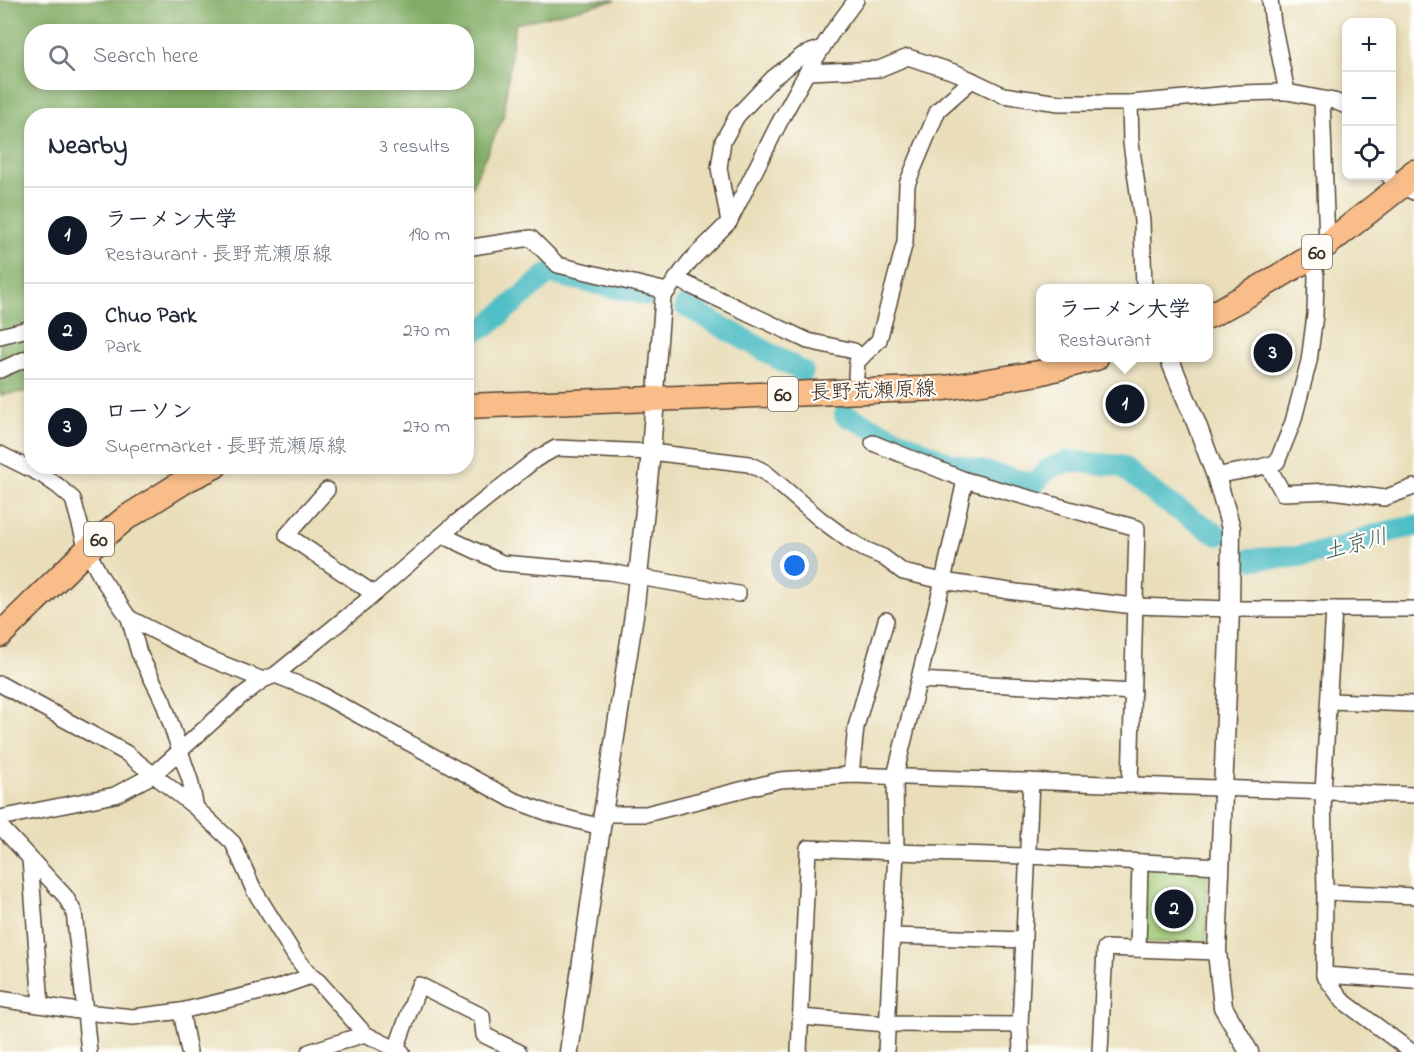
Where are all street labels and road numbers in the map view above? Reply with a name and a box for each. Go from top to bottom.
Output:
road number: 60 [1302,235,1332,269]
street label: 長野荒瀬原線 [810,375,937,409]
road number: 60 [768,377,798,411]
road number: 60 [84,522,114,556]

